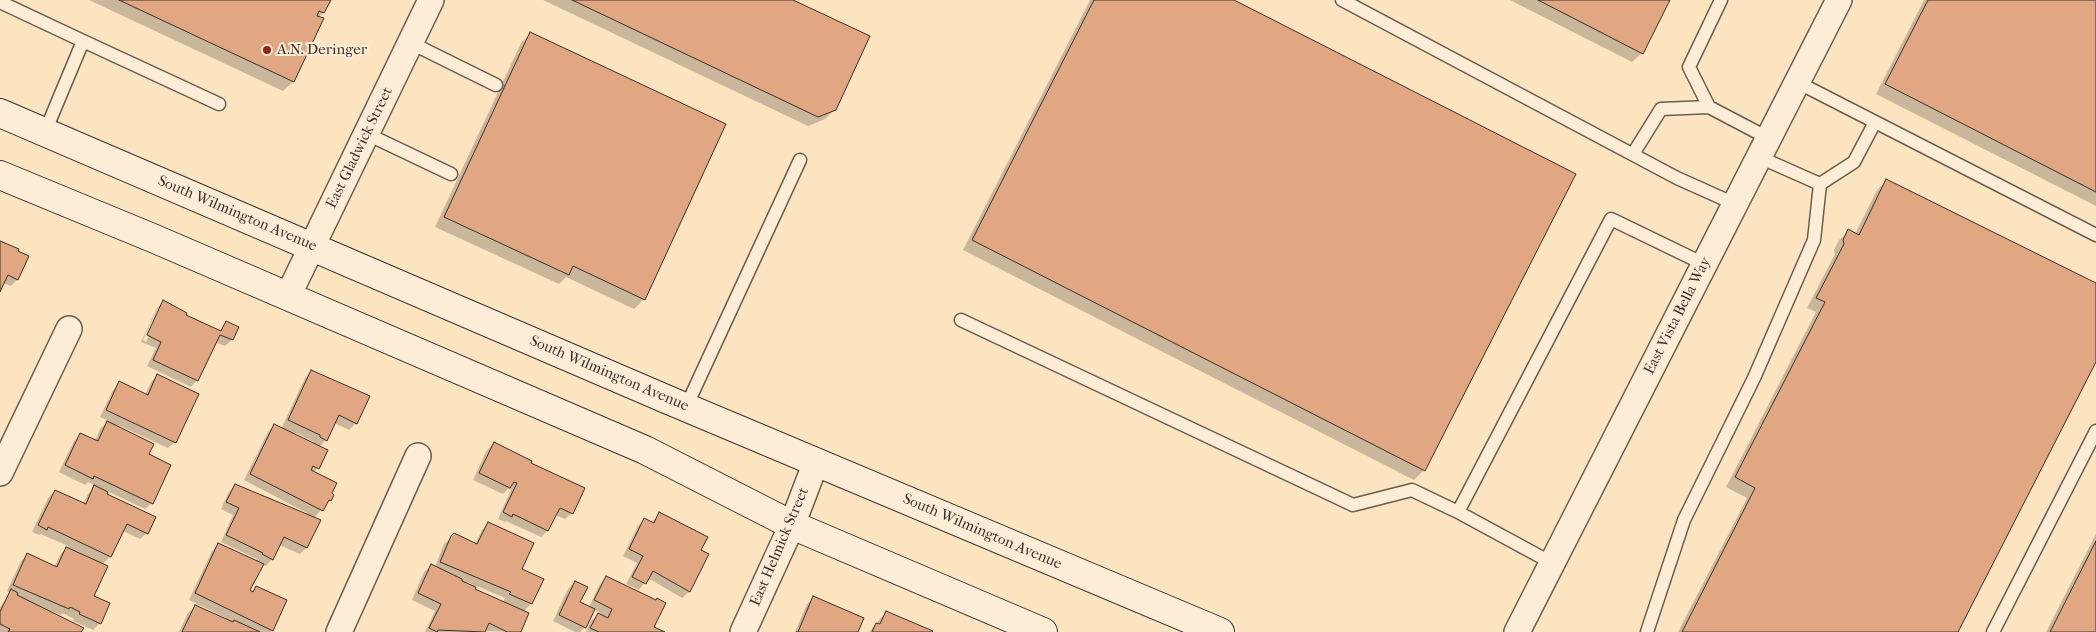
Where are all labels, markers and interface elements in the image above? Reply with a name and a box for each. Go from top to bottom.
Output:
place label: A.N. Deringer [277,41,367,59]
marker: A.N. Deringer [261,44,273,56]
street label: East Gladwick Street [323,84,397,212]
street label: South Wilmington Avenue [155,172,319,256]
street label: East Vista Bella Way [1641,254,1715,378]
street label: South Wilmington Avenue [527,332,691,416]
street label: East Helmick Street [747,485,813,609]
street label: South Wilmington Avenue [900,490,1064,574]

